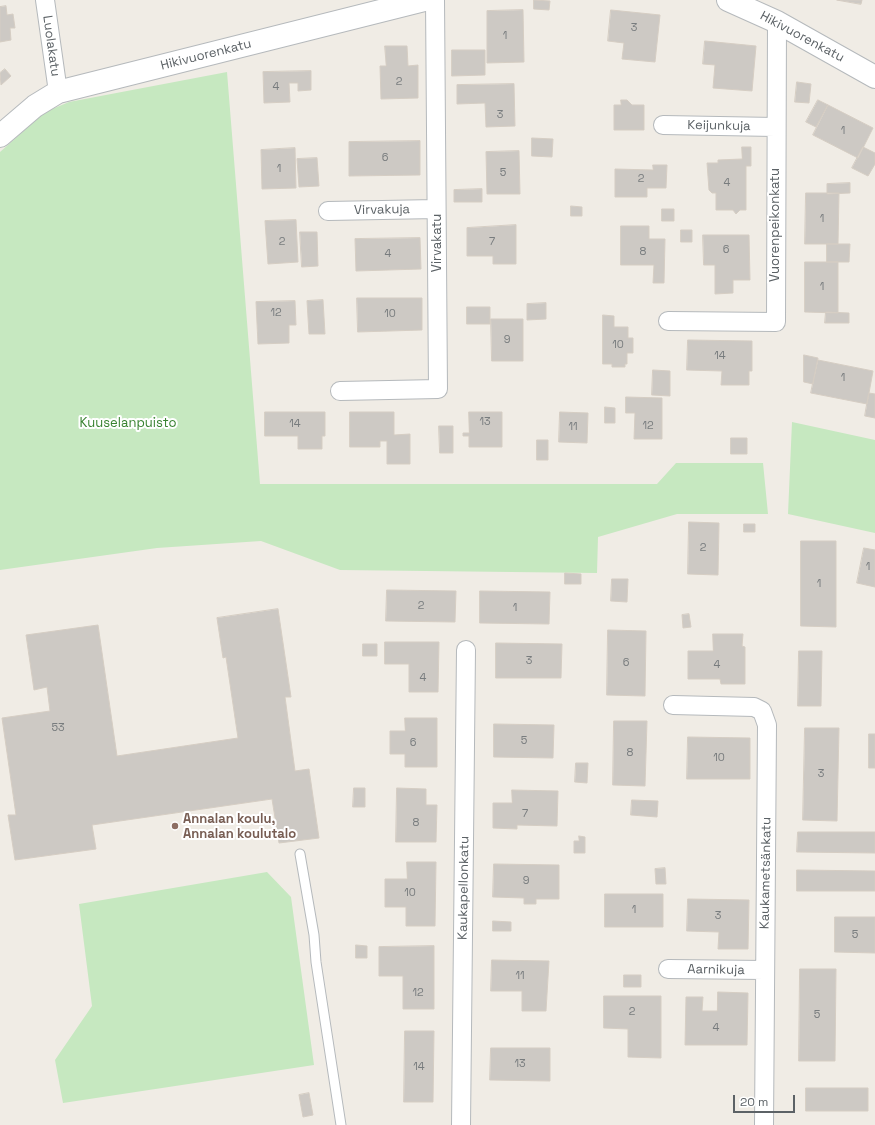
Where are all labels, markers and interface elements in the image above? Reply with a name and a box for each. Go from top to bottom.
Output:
street label: Hikivuorenkatu [757,8,847,66]
street label: Luolakatu [39,14,63,78]
house number: 3 [631,21,637,35]
house number: 1 [503,29,507,43]
street label: Hikivuorenkatu [159,36,253,74]
house number: 2 [396,75,402,89]
house number: 4 [273,80,279,94]
house number: 3 [497,108,503,122]
street label: Keijunkuja [687,118,751,134]
house number: 1 [841,124,845,138]
house number: 6 [382,151,388,165]
house number: 1 [277,162,281,176]
house number: 5 [500,166,506,180]
street label: Vuorenpeikonkatu [767,168,783,282]
house number: 2 [638,172,644,186]
house number: 4 [724,176,730,190]
street label: Virvakuja [354,202,410,218]
house number: 1 [820,212,824,226]
street label: Virvakatu [429,214,445,272]
house number: 2 [279,235,285,249]
house number: 7 [489,235,495,249]
house number: 6 [723,243,729,257]
house number: 8 [640,245,646,259]
house number: 4 [385,247,391,261]
house number: 1 [820,280,824,294]
house number: 12 [270,306,282,320]
house number: 10 [384,307,396,321]
house number: 9 [504,333,510,347]
house number: 10 [612,338,624,352]
house number: 14 [714,349,726,363]
house number: 1 [841,371,845,385]
park label: Kuuselanpuisto [80,415,176,431]
house number: 13 [479,415,491,429]
house number: 14 [289,417,301,431]
house number: 12 [642,419,654,433]
house number: 11 [568,420,578,434]
house number: 2 [700,541,706,555]
house number: 1 [866,560,870,574]
house number: 1 [817,577,821,591]
house number: 2 [418,599,424,613]
house number: 1 [513,601,517,615]
house number: 3 [526,654,532,668]
house number: 6 [623,656,629,670]
house number: 4 [714,658,720,672]
house number: 4 [420,671,426,685]
house number: 53 [51,721,65,735]
house number: 5 [521,734,527,748]
house number: 6 [410,736,416,750]
house number: 8 [627,746,633,760]
house number: 10 [713,751,725,765]
house number: 3 [818,767,824,781]
house number: 7 [522,807,528,821]
place label: Annalan koulu, Annalan koulutalo [183,811,296,842]
house number: 8 [413,816,419,830]
street label: Kaukametsänkatu [757,817,775,929]
marker: Annalan koulu, Annalan koulutalo [170,821,180,831]
street label: Kaukapellonkatu [455,836,473,940]
house number: 9 [523,874,529,888]
house number: 10 [404,886,416,900]
house number: 1 [632,903,636,917]
house number: 3 [715,909,721,923]
house number: 5 [852,928,858,942]
street label: Aarnikuja [687,962,745,978]
house number: 11 [515,969,525,983]
house number: 12 [412,986,424,1000]
house number: 2 [629,1005,635,1019]
house number: 5 [814,1008,820,1022]
house number: 4 [713,1021,719,1035]
house number: 13 [514,1057,526,1071]
house number: 14 [413,1060,425,1074]
scale bar [735,1087,797,1113]
text: 20 m [740,1094,768,1110]

